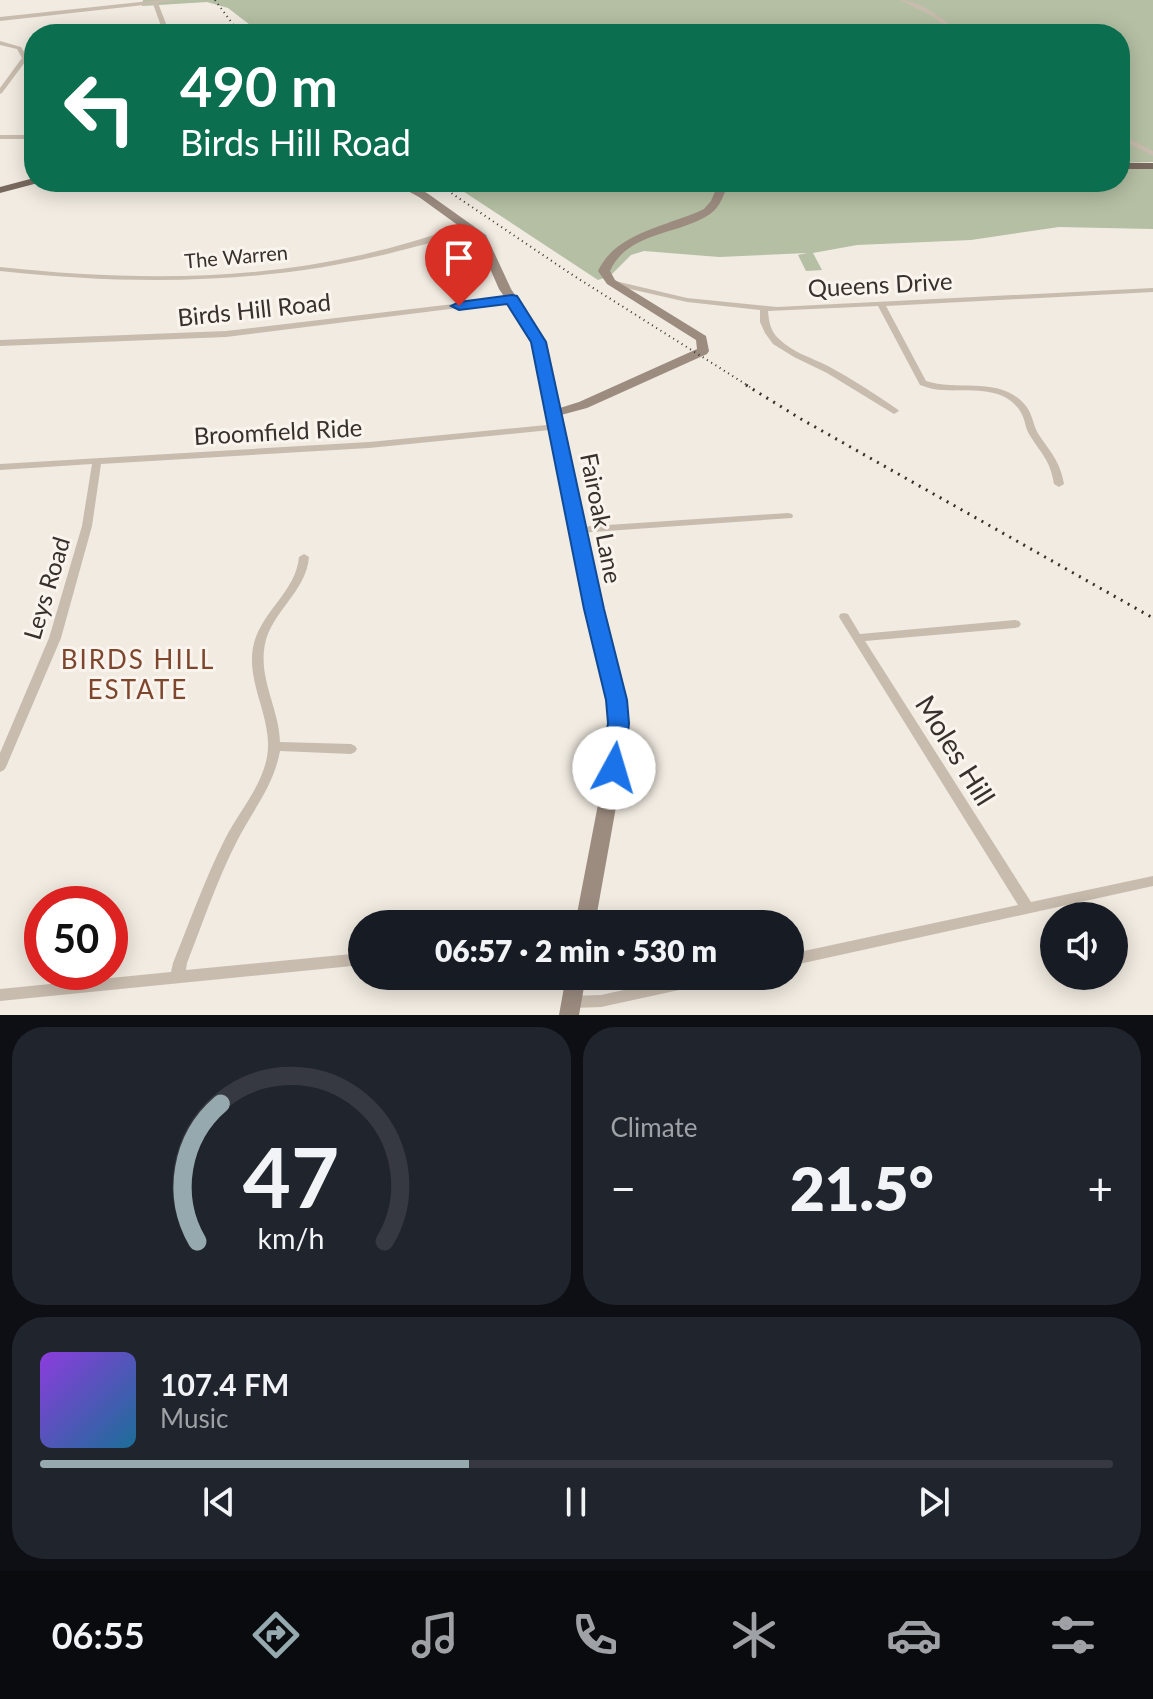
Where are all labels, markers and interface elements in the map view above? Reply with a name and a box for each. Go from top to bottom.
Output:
text: 490 m [180,52,338,119]
icon: left [48,56,152,160]
text: Birds Hill Road [180,120,411,164]
pin [425,224,493,306]
icon: arrive [437,236,481,280]
street label: The Warren [183,240,289,272]
street label: Queens Drive [807,266,953,302]
street label: Birds Hill Road [176,287,332,331]
street label: Broomfield Ride [193,412,363,450]
street label: Fairoak Lane [575,450,629,586]
street label: Leys Road [17,533,75,643]
district label: BIRDS HILL ESTATE [61,643,215,705]
street label: Moles Hill [909,689,1003,811]
position arrow [572,726,656,810]
speed limit sign: 50 [24,886,128,990]
map controls [1040,902,1128,990]
button: sound [1040,902,1128,990]
text: 06:57 · 2 min · 530 m [435,932,717,968]
text: Climate [611,1111,697,1143]
text: 47 [243,1126,340,1226]
text: 21.5° [790,1152,934,1224]
text: − [611,1162,636,1214]
text: + [1087,1162,1113,1214]
text: km/h [258,1221,325,1255]
text: 107.4 FM [160,1366,289,1402]
text: Music [160,1402,228,1434]
icon: previous [197,1480,241,1524]
icon: pause [554,1480,598,1524]
icon: next [912,1480,956,1524]
icon: directions [248,1607,304,1663]
icon: music [407,1607,463,1663]
icon: phone [567,1607,623,1663]
icon: climate [726,1607,782,1663]
icon: car [886,1607,942,1663]
icon: filters [1045,1607,1101,1663]
text: 06:55 [52,1613,145,1657]

